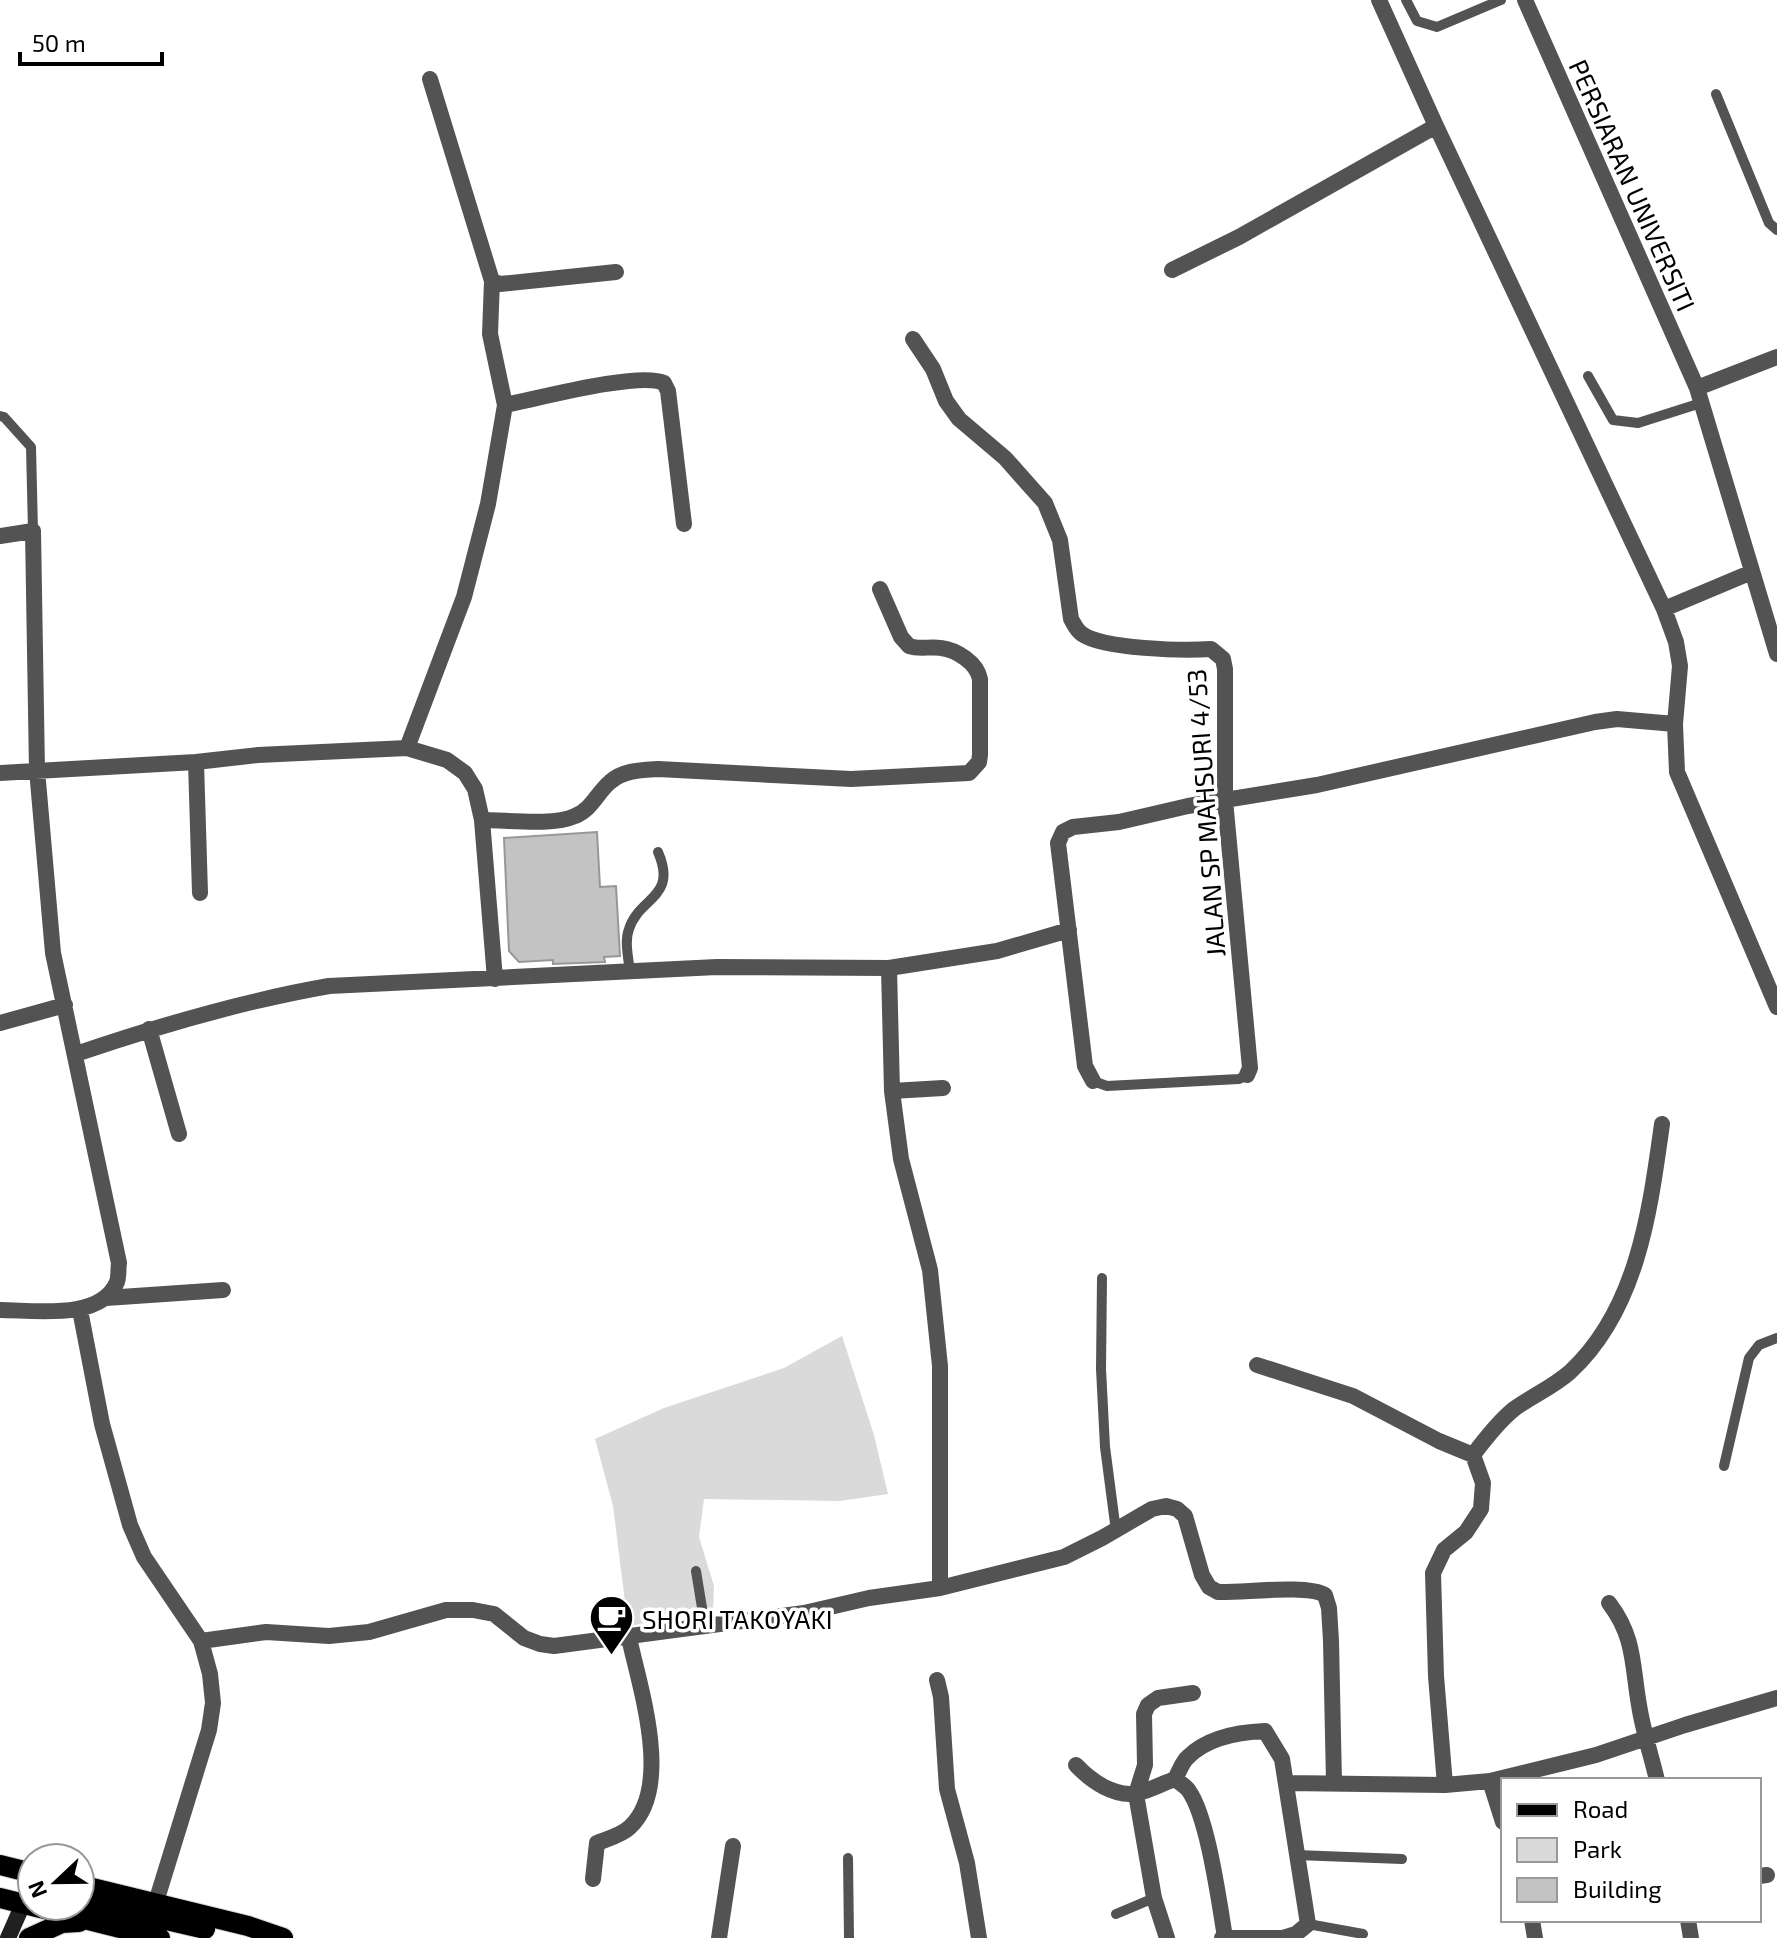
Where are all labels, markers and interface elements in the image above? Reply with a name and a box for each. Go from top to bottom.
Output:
scale bar [20,16,162,66]
text: 50 m [32,28,86,57]
street label: PERSIARAN UNIVERSITI [1563,54,1703,316]
street label: JALAN SP MAHSURI 4/53 [1179,668,1231,958]
cafe icon: SHORI TAKOYAKI [587,1594,635,1657]
place label: SHORI TAKOYAKI [642,1603,833,1634]
legend [1501,1778,1761,1922]
text: Road [1573,1794,1628,1823]
text: Park [1573,1834,1622,1863]
north arrow [16,1842,96,1922]
text: Building [1573,1874,1662,1903]
text: N [21,1878,52,1902]

